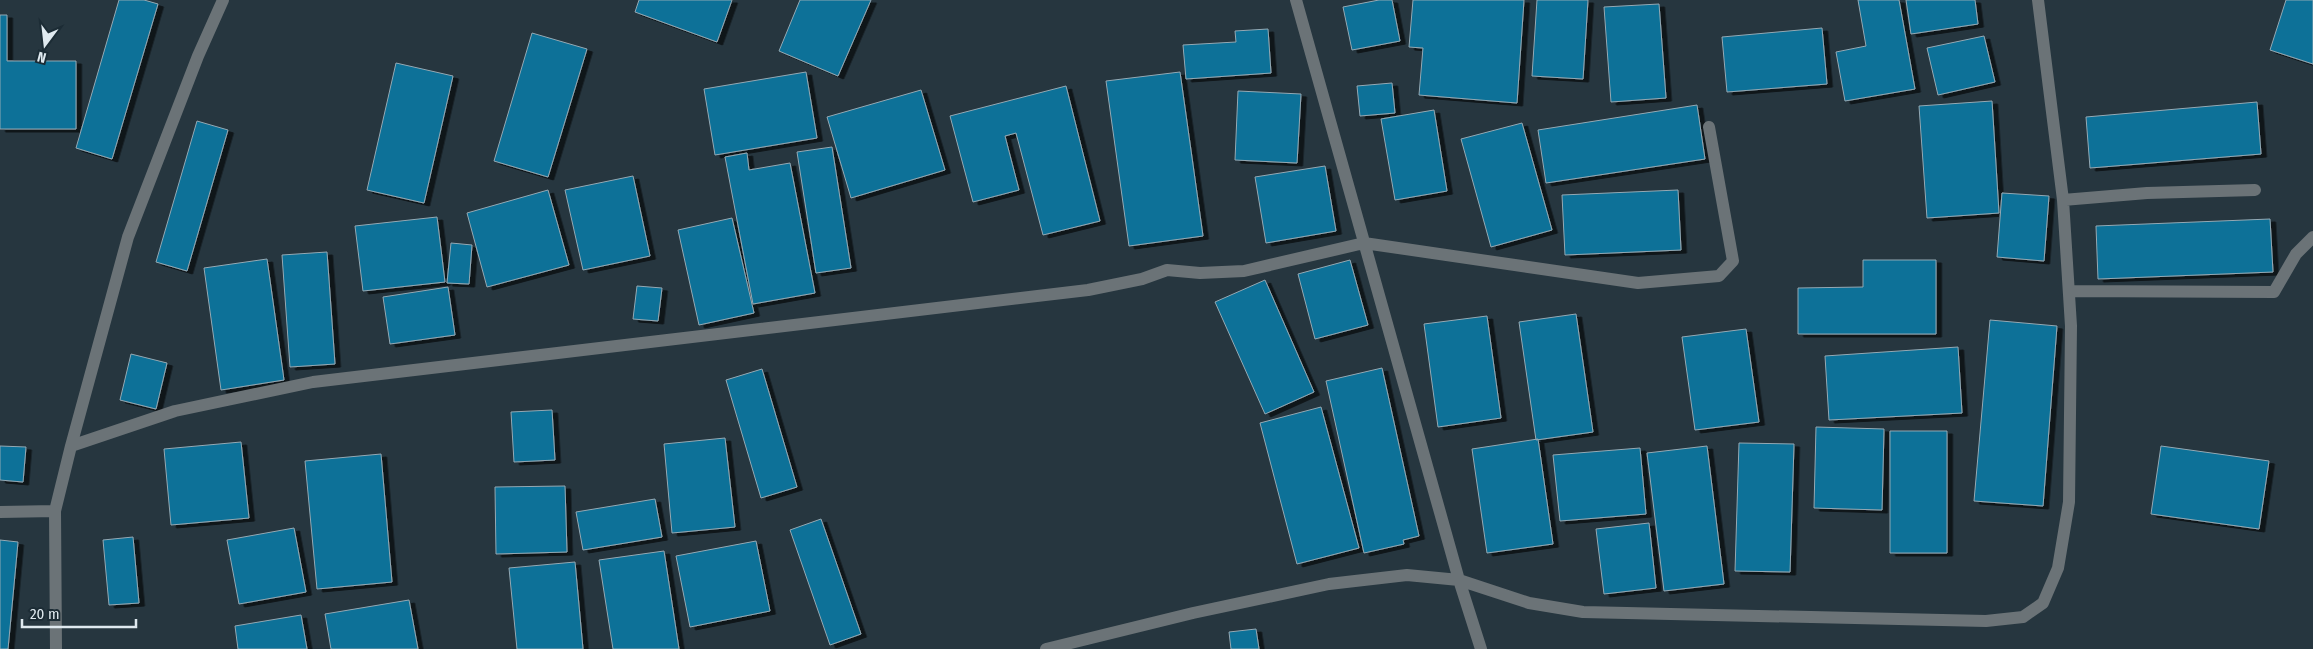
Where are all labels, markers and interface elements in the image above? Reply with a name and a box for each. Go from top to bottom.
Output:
north arrow [20,20,70,70]
text: N [36,48,48,66]
scale bar [22,596,136,628]
text: 20 m [30,605,60,623]

